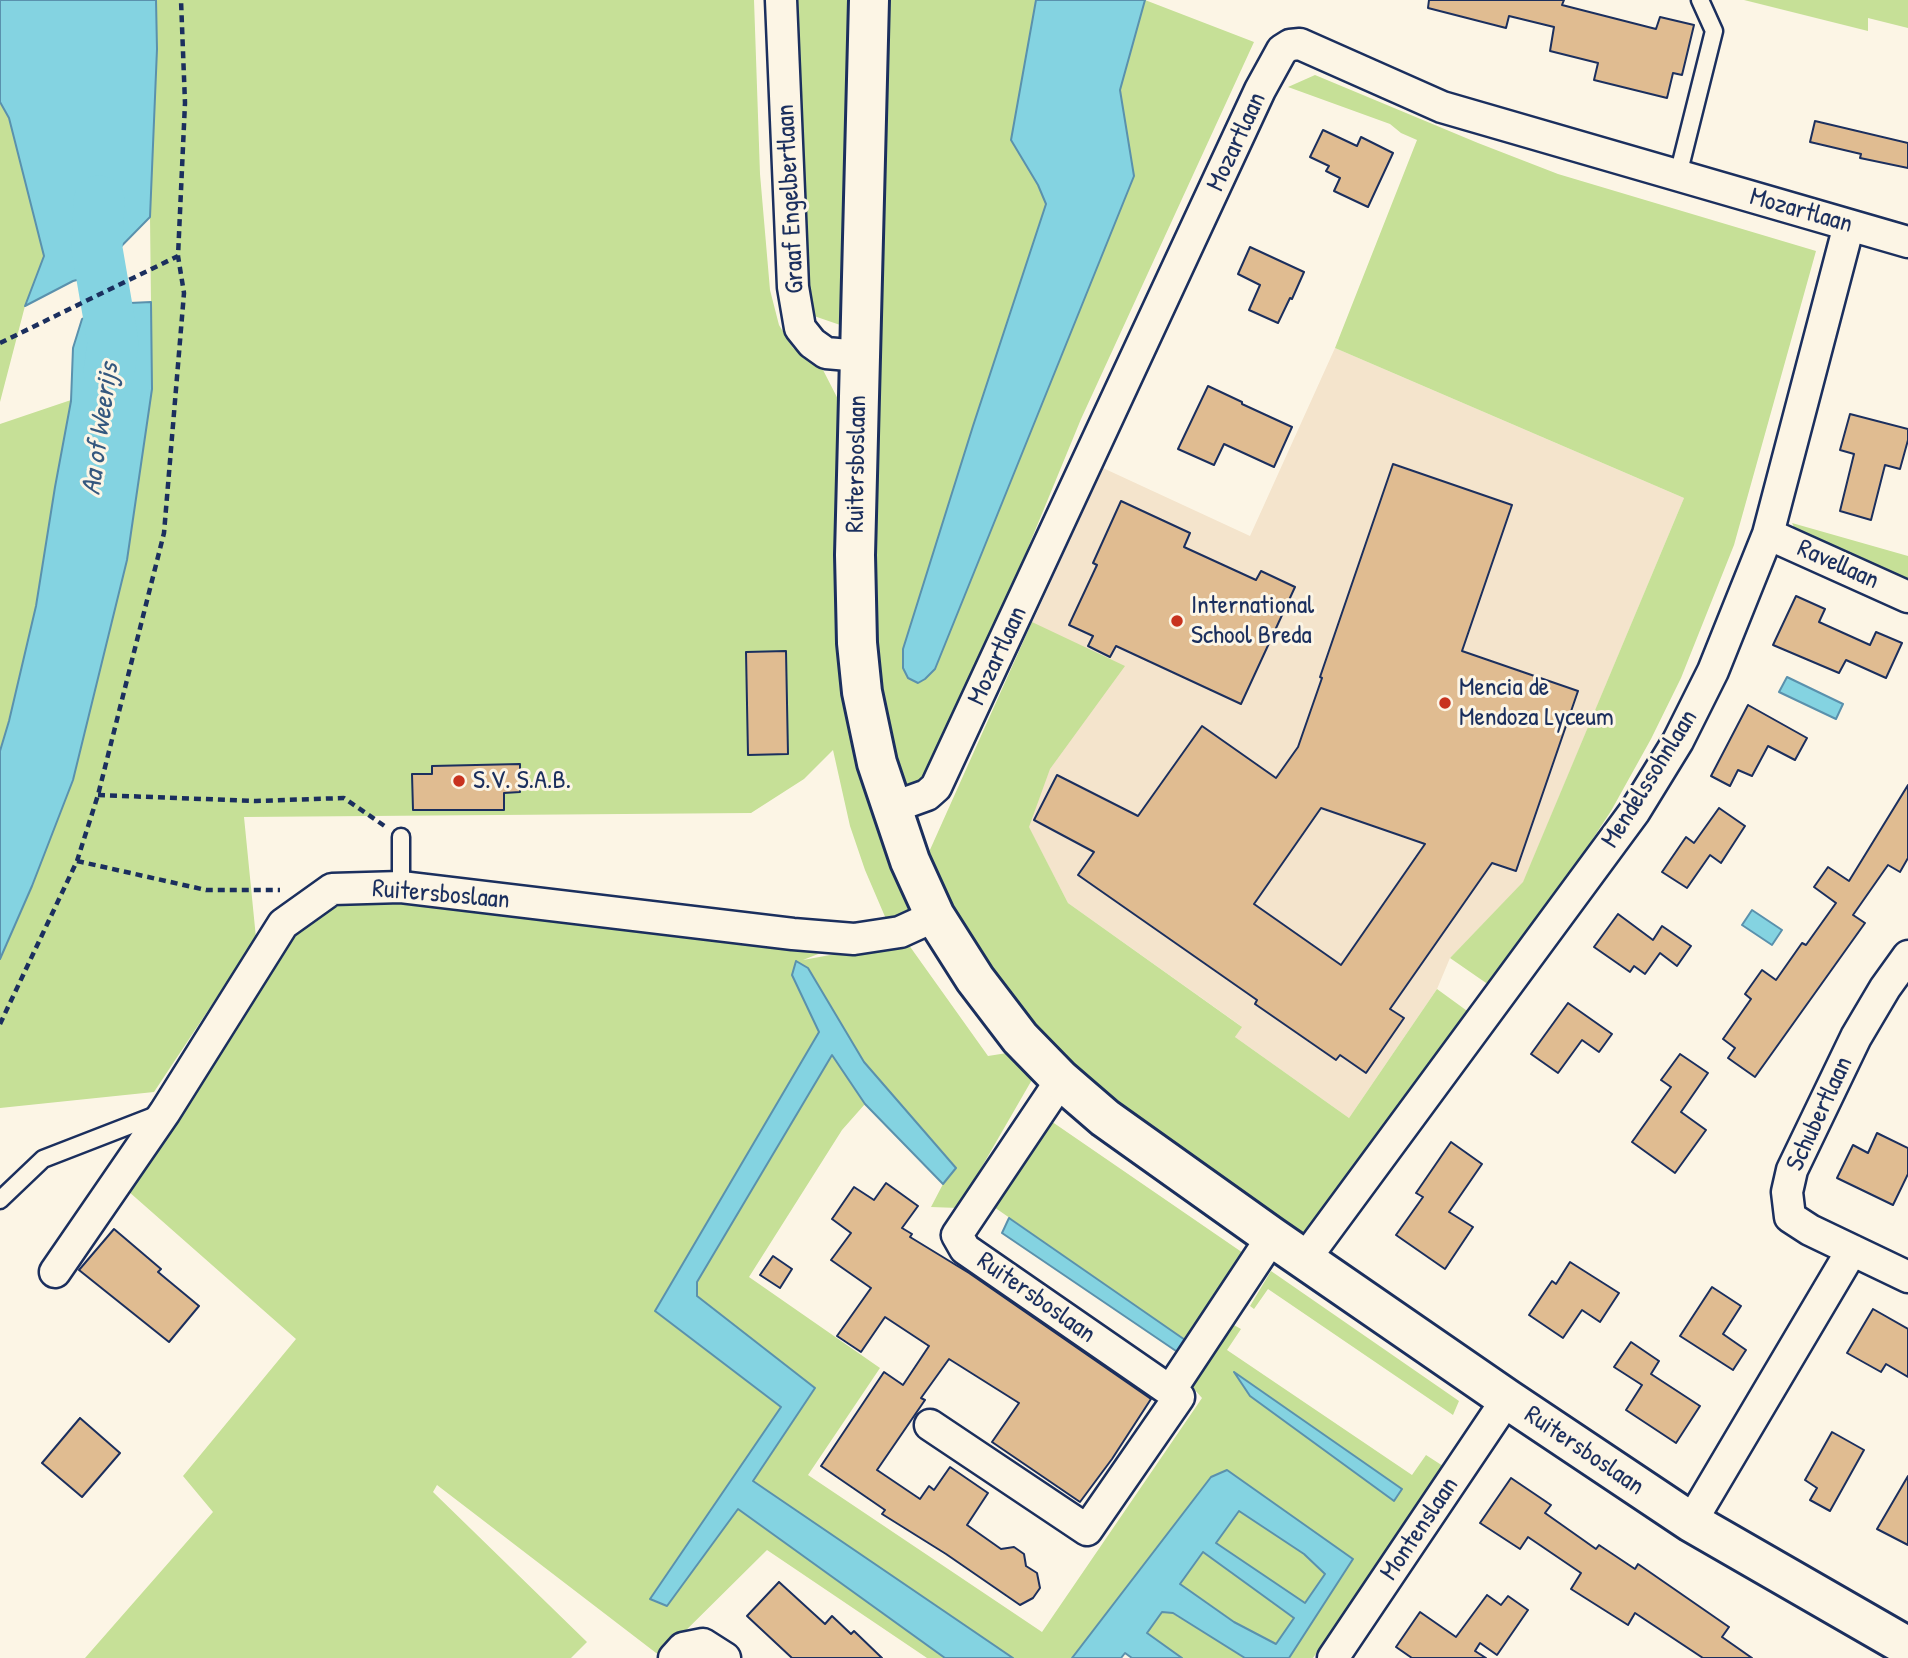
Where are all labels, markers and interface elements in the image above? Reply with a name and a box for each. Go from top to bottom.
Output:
street label: Mozartlaan [1201,88,1273,196]
street label: Graaf Engelbertlaan [770,104,812,294]
street label: Mozartlaan [1746,181,1856,241]
water label: Aa of Weerijs [75,361,127,497]
street label: Ruitersboslaan [840,395,874,533]
street label: Ravellaan [1792,533,1884,597]
place label: International School Breda [1191,590,1314,652]
street label: Mozartlaan [962,602,1034,710]
marker: International School Breda [1169,613,1185,629]
place label: Mencia de Mendoza Lyceum [1459,672,1614,734]
marker: Mencia de Mendoza Lyceum [1437,695,1453,711]
street label: Mendelssohnlaan [1595,704,1705,854]
place label: S.V. S.A.B. [473,765,571,797]
marker: S.V. S.A.B. [451,773,467,789]
street label: Ruitersboslaan [371,873,511,917]
street label: Schubertlaan [1780,1052,1860,1176]
street label: Ruitersboslaan [971,1246,1101,1350]
street label: Ruitersboslaan [1518,1400,1650,1502]
street label: Montenslaan [1374,1471,1466,1587]

